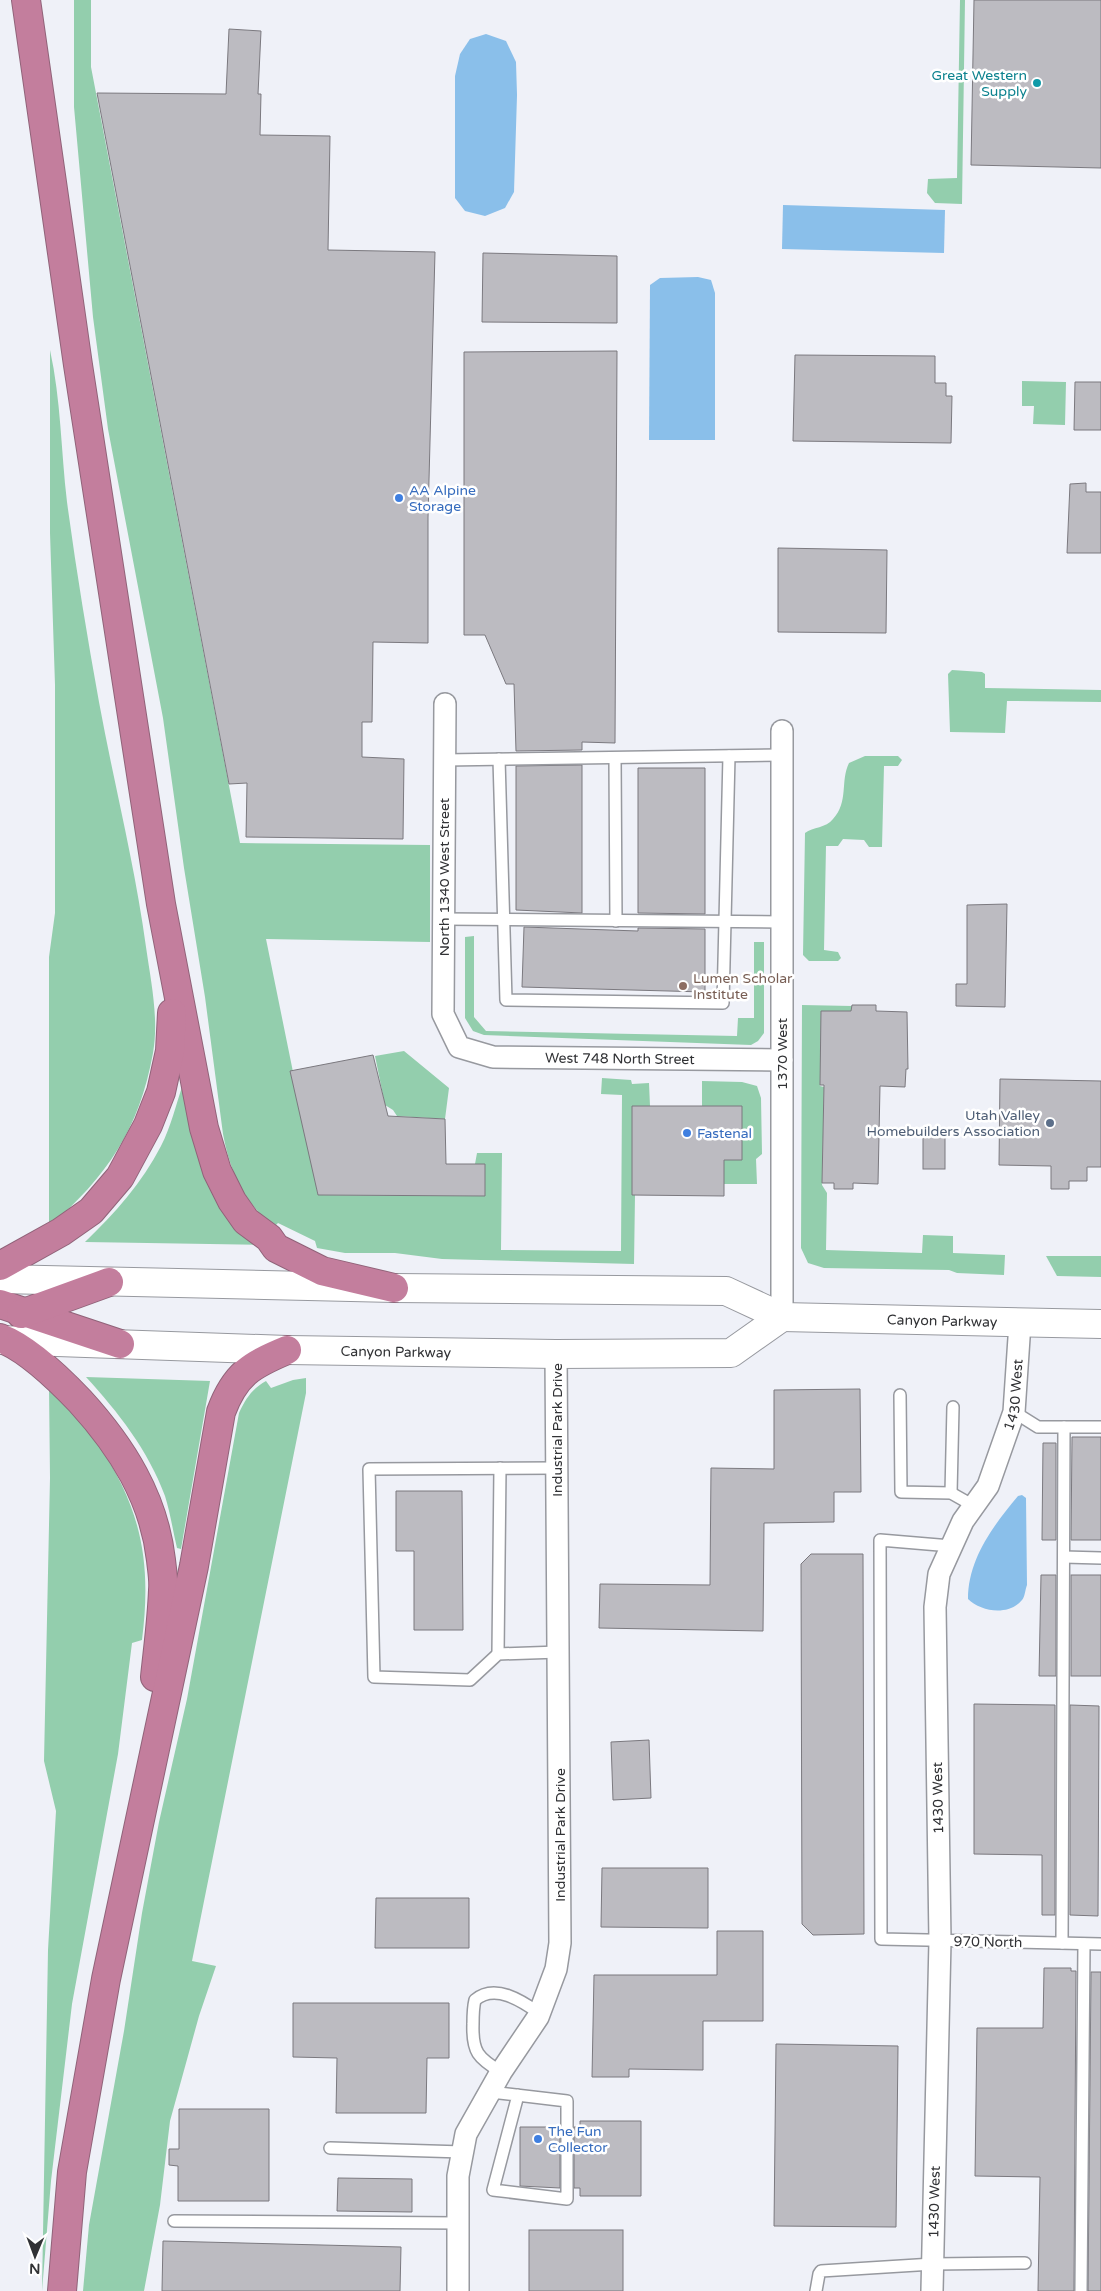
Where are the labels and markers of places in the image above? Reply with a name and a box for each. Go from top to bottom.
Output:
place label: Great Western Supply [931,67,1027,100]
marker: Great Western Supply [1031,77,1043,89]
place label: AA Alpine Storage [409,482,476,515]
marker: AA Alpine Storage [393,492,405,504]
place label: Lumen Scholar Institute [693,970,793,1003]
marker: Lumen Scholar Institute [677,980,689,992]
place label: Utah Valley Homebuilders Association [867,1107,1040,1140]
marker: Utah Valley Homebuilders Association [1044,1117,1056,1129]
place label: Fastenal [697,1125,752,1142]
marker: Fastenal [681,1127,693,1139]
place label: The Fun Collector [548,2123,608,2156]
marker: The Fun Collector [532,2133,544,2145]

